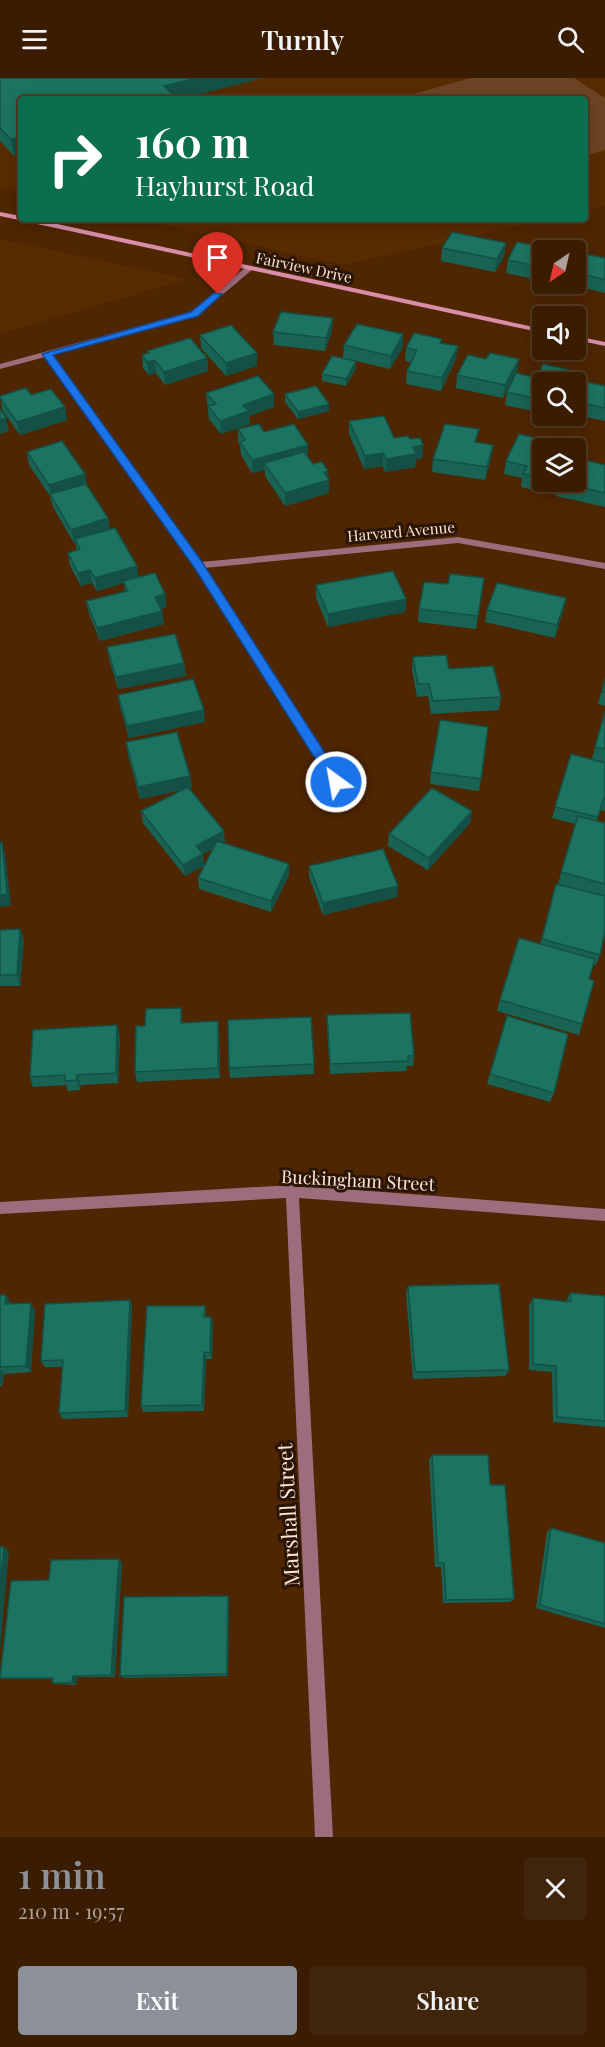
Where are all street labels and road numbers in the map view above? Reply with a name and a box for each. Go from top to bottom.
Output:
street label: Fairview Drive [254,247,354,287]
street label: Harvard Avenue [346,516,456,546]
street label: Buckingham Street [280,1164,436,1196]
street label: Marshall Street [269,1442,305,1588]

